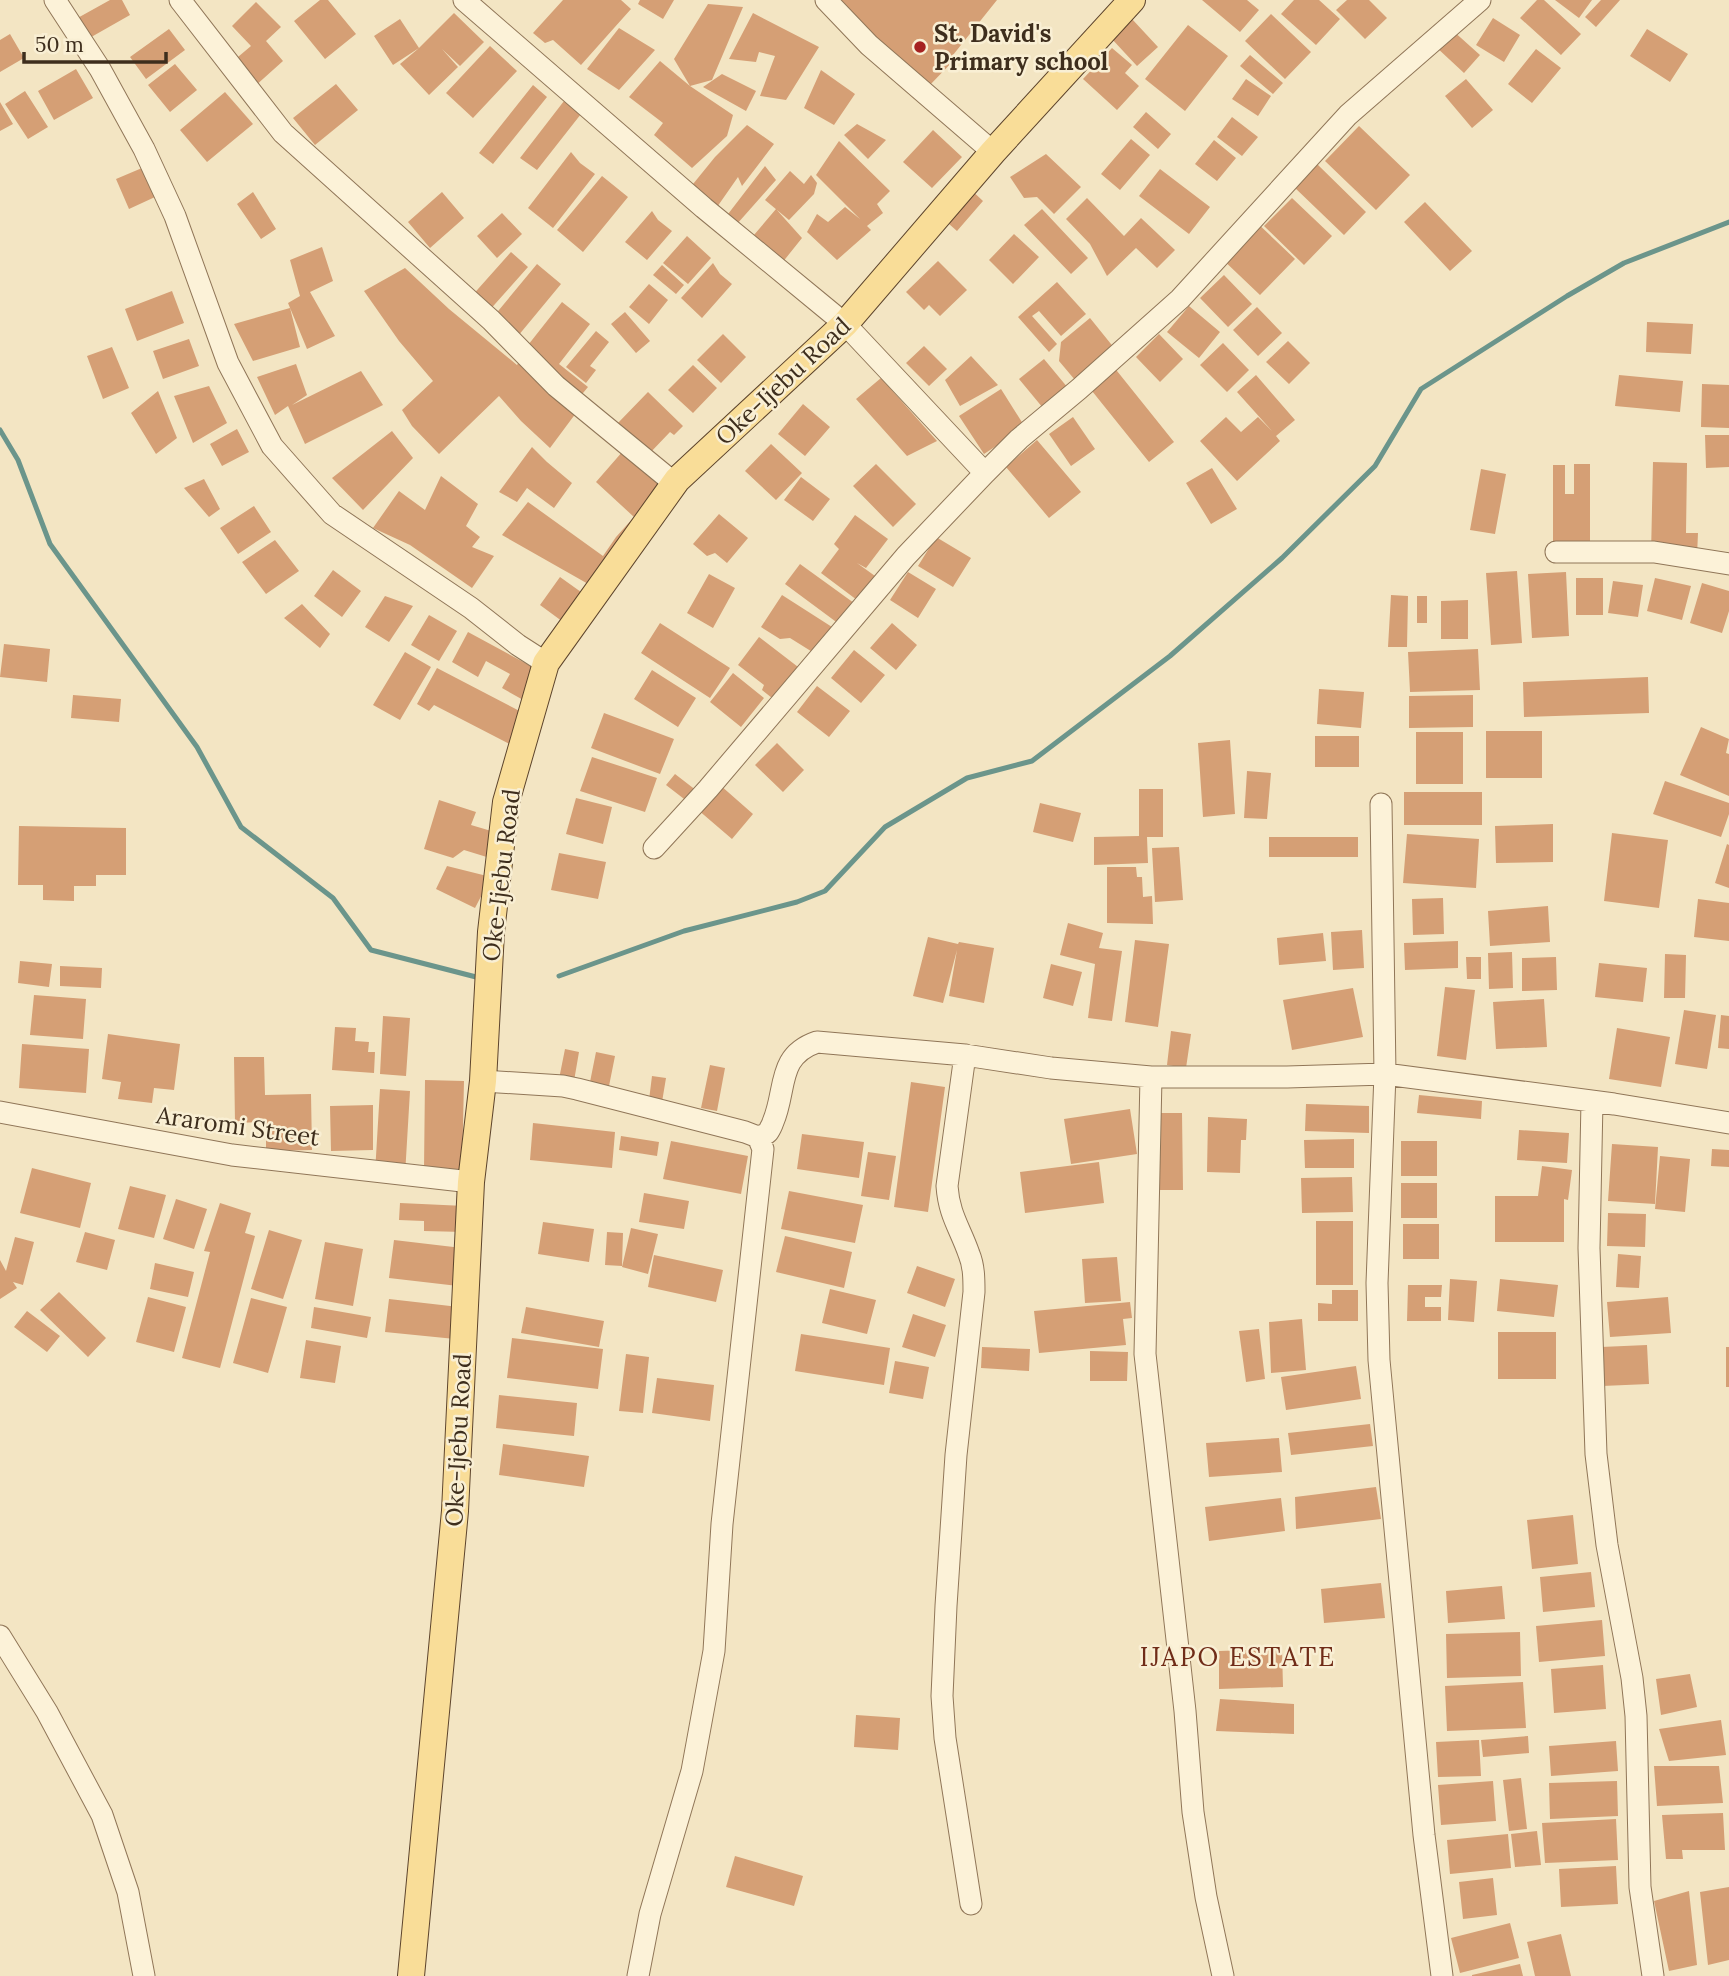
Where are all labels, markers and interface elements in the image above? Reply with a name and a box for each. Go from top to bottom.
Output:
place label: St. David's Primary school [934,18,1108,77]
scale bar [24,21,166,65]
text: 50 m [35,31,84,58]
marker: St. David's Primary school [912,39,928,55]
street label: Oke-Ijebu Road [709,311,857,451]
street label: Oke-Ijebu Road [475,787,527,963]
street label: Araromi Street [153,1099,322,1153]
street label: Oke-Ijebu Road [438,1353,478,1527]
district label: IJAPO ESTATE [1140,1640,1336,1673]

